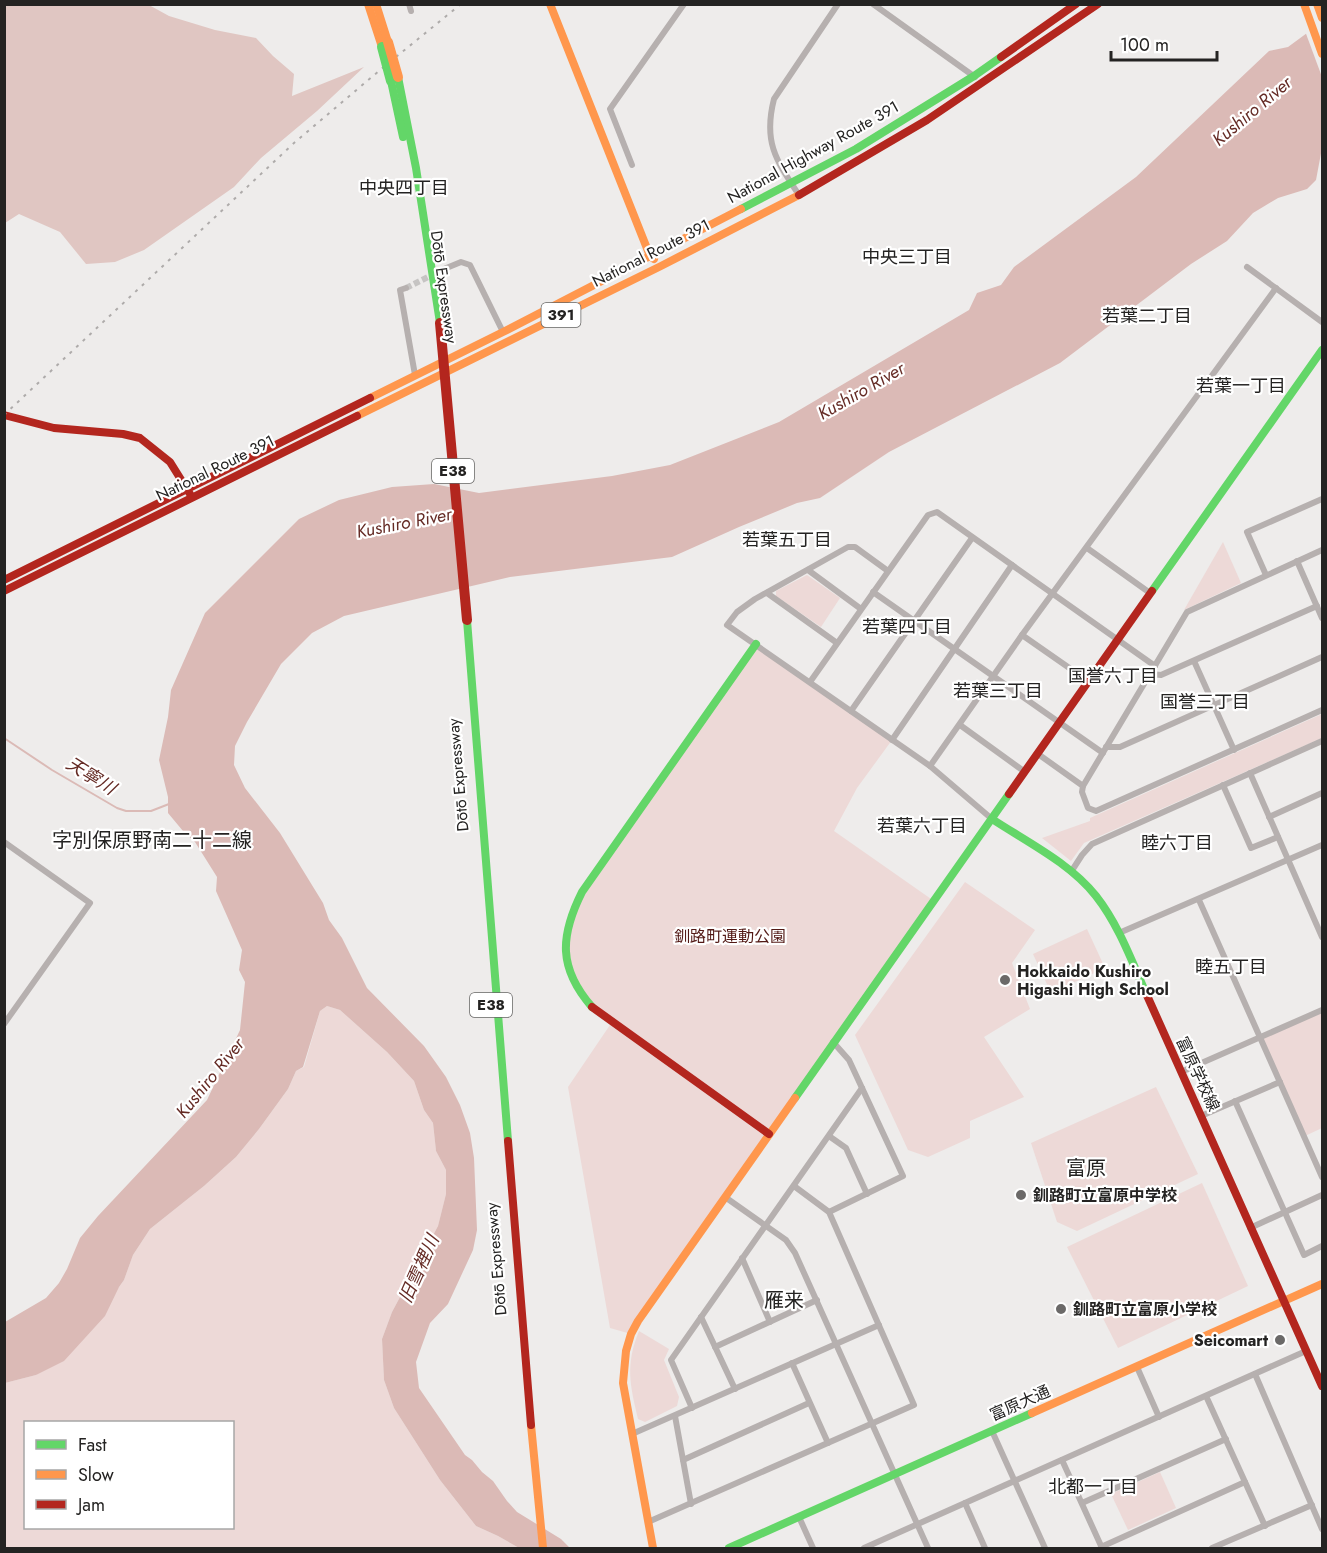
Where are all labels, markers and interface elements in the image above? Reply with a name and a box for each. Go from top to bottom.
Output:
scale bar [1111,24,1218,62]
text: 100 m [1120,32,1169,58]
water label: Kushiro River [1207,69,1298,152]
street label: National Highway Route 391 [723,95,903,209]
district label: 中央四丁目 [359,175,449,201]
street label: National Route 391 [588,213,714,293]
street label: Dōtō Expressway [425,229,463,346]
district label: 中央三丁目 [862,244,952,270]
road number: 391 [542,303,580,327]
district label: 若葉二丁目 [1102,303,1192,329]
water label: Kushiro River [813,355,910,426]
district label: 若葉一丁目 [1196,373,1286,399]
street label: National Route 391 [152,429,278,507]
road number: E38 [432,459,474,483]
water label: Kushiro River [354,501,455,545]
district label: 若葉五丁目 [742,527,832,553]
district label: 若葉四丁目 [862,614,952,640]
district label: 国誉六丁目 [1068,663,1158,689]
district label: 若葉三丁目 [953,678,1043,704]
district label: 国誉三丁目 [1160,689,1250,715]
street label: Dōtō Expressway [442,717,474,833]
water label: 天寧川 [61,751,122,802]
district label: 若葉六丁目 [877,813,967,839]
district label: 字別保原野南二十二線 [52,826,252,855]
district label: 睦六丁目 [1141,830,1213,856]
park label: 釧路町運動公園 [674,925,786,948]
district label: 睦五丁目 [1195,954,1267,980]
place label: Hokkaido Kushiro Higashi High School [1017,960,1169,1001]
marker: Hokkaido Kushiro Higashi High School [998,973,1012,987]
road number: E38 [470,993,512,1017]
water label: Kushiro River [169,1031,251,1124]
street label: 富原学校線 [1171,1033,1225,1115]
district label: 富原 [1066,1154,1106,1183]
place label: 釧路町立富原中学校 [1033,1184,1177,1207]
marker: 釧路町立富原中学校 [1014,1188,1028,1202]
street label: Dōtō Expressway [480,1201,512,1317]
water label: 旧雪裡川 [392,1229,446,1307]
district label: 雁来 [764,1286,804,1315]
place label: 釧路町立富原小学校 [1073,1298,1217,1321]
marker: 釧路町立富原小学校 [1054,1302,1068,1316]
place label: Seicomart [1194,1329,1269,1352]
marker: Seicomart [1273,1333,1287,1347]
street label: 富原大通 [986,1379,1054,1427]
legend [24,1421,234,1529]
text: Fast [78,1432,107,1458]
text: Slow [78,1462,115,1488]
district label: 北都一丁目 [1048,1474,1138,1500]
text: Jam [76,1492,105,1518]

